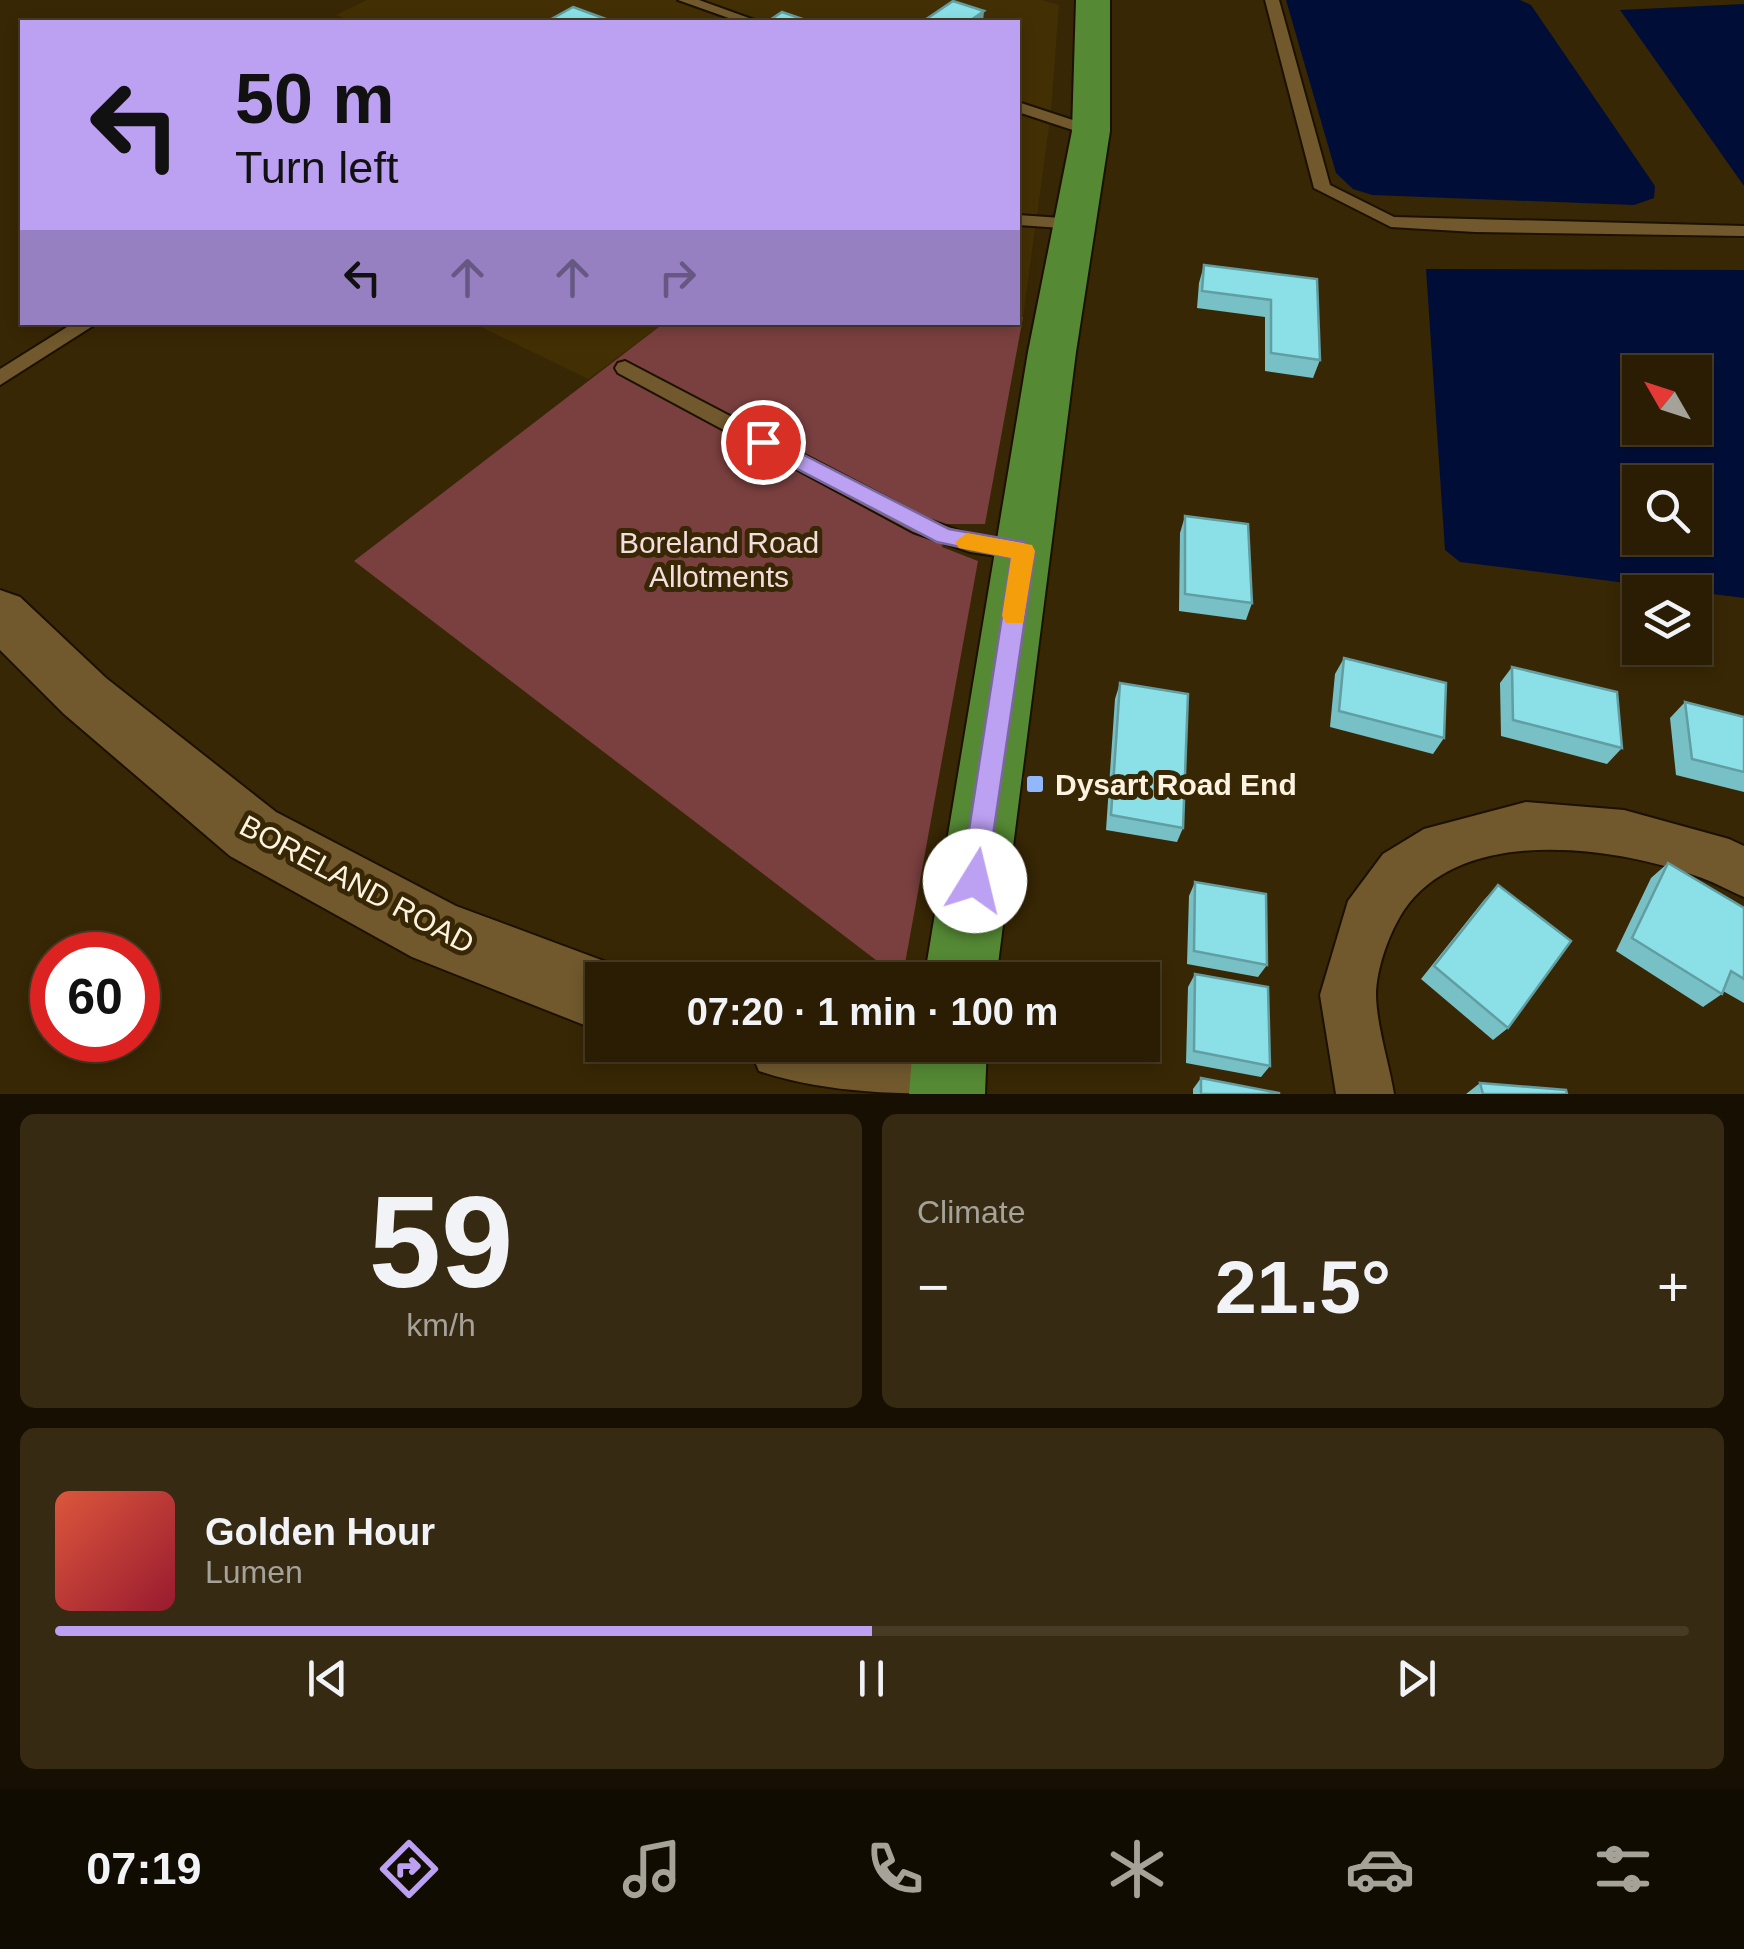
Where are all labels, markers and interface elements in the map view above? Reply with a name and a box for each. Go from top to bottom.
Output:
icon: left [70,60,200,190]
text: 50 m [235,60,395,138]
text: Turn left [235,142,398,193]
icon: left [335,250,390,305]
icon: ahead [440,250,495,305]
icon: ahead [545,250,600,305]
icon: right [650,250,705,305]
north arrow [1622,355,1712,445]
map controls [1622,355,1712,665]
pin [721,400,806,485]
icon: arrive [736,415,791,470]
button: search [1622,465,1712,555]
park label: Boreland Road Allotments [619,526,819,593]
button: layers [1622,575,1712,665]
place label: Dysart Road End [1055,768,1297,801]
marker: Dysart Road End [1024,773,1046,795]
street label: BORELAND ROAD [234,808,480,960]
position arrow [923,829,1027,933]
speed limit sign: 60 [30,932,160,1062]
text: 07:20 · 1 min · 100 m [687,991,1058,1033]
text: 59 [369,1169,513,1315]
text: Climate [917,1194,1025,1230]
text: 21.5° [1215,1245,1391,1329]
text: − [917,1256,949,1318]
text: + [1657,1256,1689,1318]
text: km/h [406,1307,476,1343]
text: Golden Hour [205,1511,435,1553]
text: Lumen [205,1554,303,1590]
icon: previous [300,1651,355,1706]
icon: pause [844,1651,899,1706]
icon: next [1389,1651,1444,1706]
icon: directions [374,1834,444,1904]
icon: music [617,1834,687,1904]
icon: phone [860,1834,930,1904]
icon: climate [1102,1834,1172,1904]
icon: car [1345,1834,1415,1904]
icon: filters [1588,1834,1658,1904]
text: 07:19 [86,1843,201,1894]

